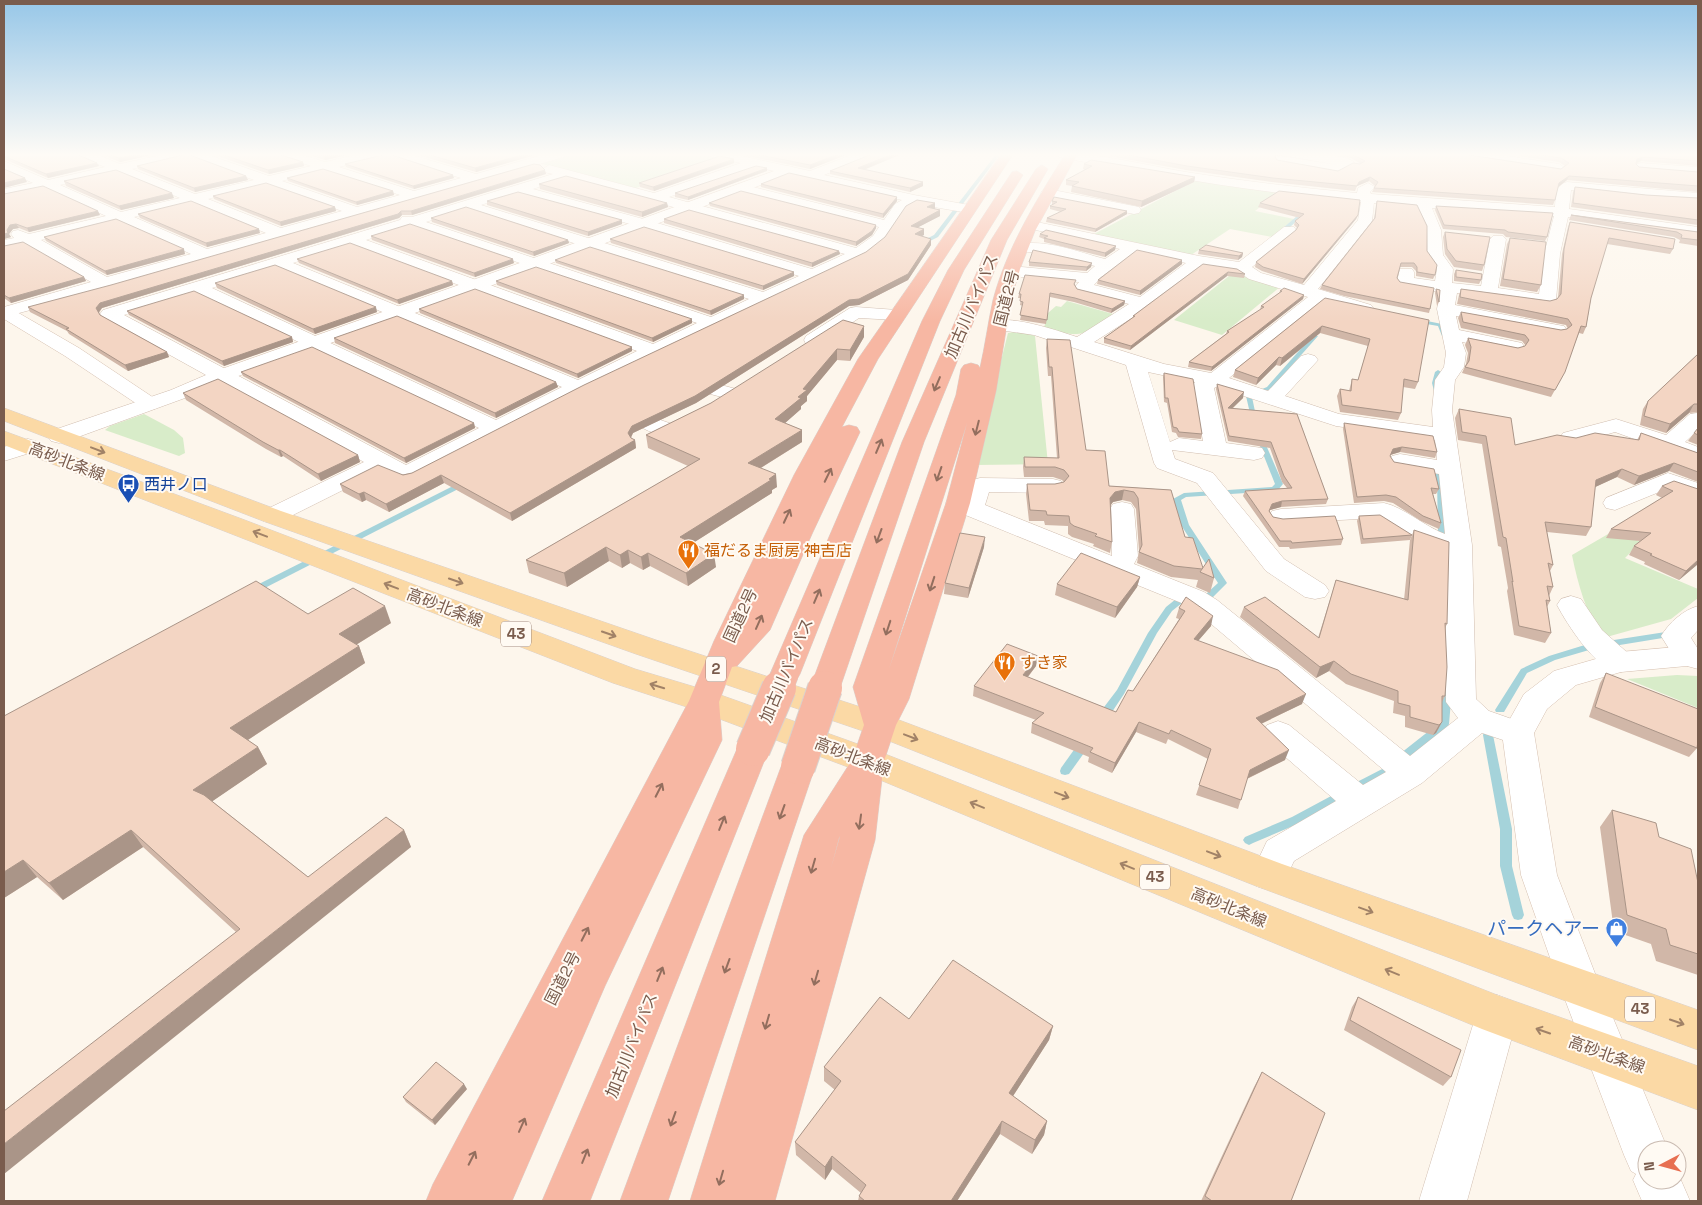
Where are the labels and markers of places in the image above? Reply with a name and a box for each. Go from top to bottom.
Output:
bus stop icon: 西井ノ口 [116,472,140,503]
place label: 西井ノ口 [144,474,208,495]
restaurant icon: 福だるま厨房 神吉店 [676,538,700,569]
place label: 福だるま厨房 神吉店 [704,540,852,561]
restaurant icon: すき家 [992,650,1016,681]
place label: すき家 [1020,652,1068,673]
place label: パークヘアー [1487,916,1600,941]
shop icon: パークヘアー [1604,916,1628,947]

